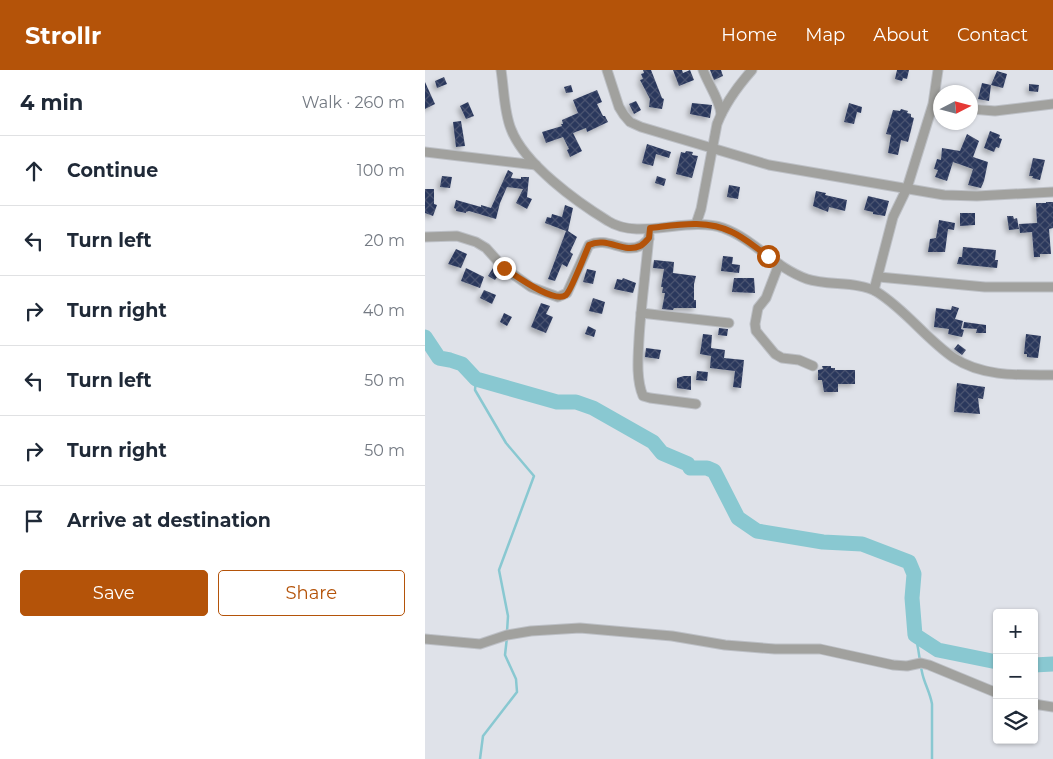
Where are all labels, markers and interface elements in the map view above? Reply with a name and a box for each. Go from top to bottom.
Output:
text: Strollr [25,21,101,50]
text: Home [721,24,777,46]
text: Map [805,24,845,46]
text: About [873,24,929,46]
text: Contact [957,24,1028,46]
north arrow [933,85,978,130]
text: 4 min [20,90,83,115]
text: Walk · 260 m [302,93,405,112]
icon: ahead [20,157,48,185]
text: Continue [67,159,158,182]
text: 100 m [357,161,405,180]
icon: left [20,227,48,255]
text: Turn left [67,229,152,252]
text: 20 m [364,231,405,250]
route start [757,245,780,268]
route end [493,257,516,280]
icon: right [20,297,48,325]
text: Turn right [67,299,167,322]
text: 40 m [363,301,405,320]
icon: left [20,367,48,395]
text: Turn left [67,369,152,392]
text: 50 m [364,371,405,390]
icon: right [20,437,48,465]
text: Turn right [67,439,167,462]
text: 50 m [364,441,405,460]
icon: arrive [20,507,48,535]
text: Arrive at destination [67,509,271,532]
button: Save [20,570,208,616]
button: Share [218,570,405,616]
map controls [993,609,1038,744]
button: + [993,609,1038,654]
button: − [993,654,1038,699]
button: layers [993,699,1038,744]

